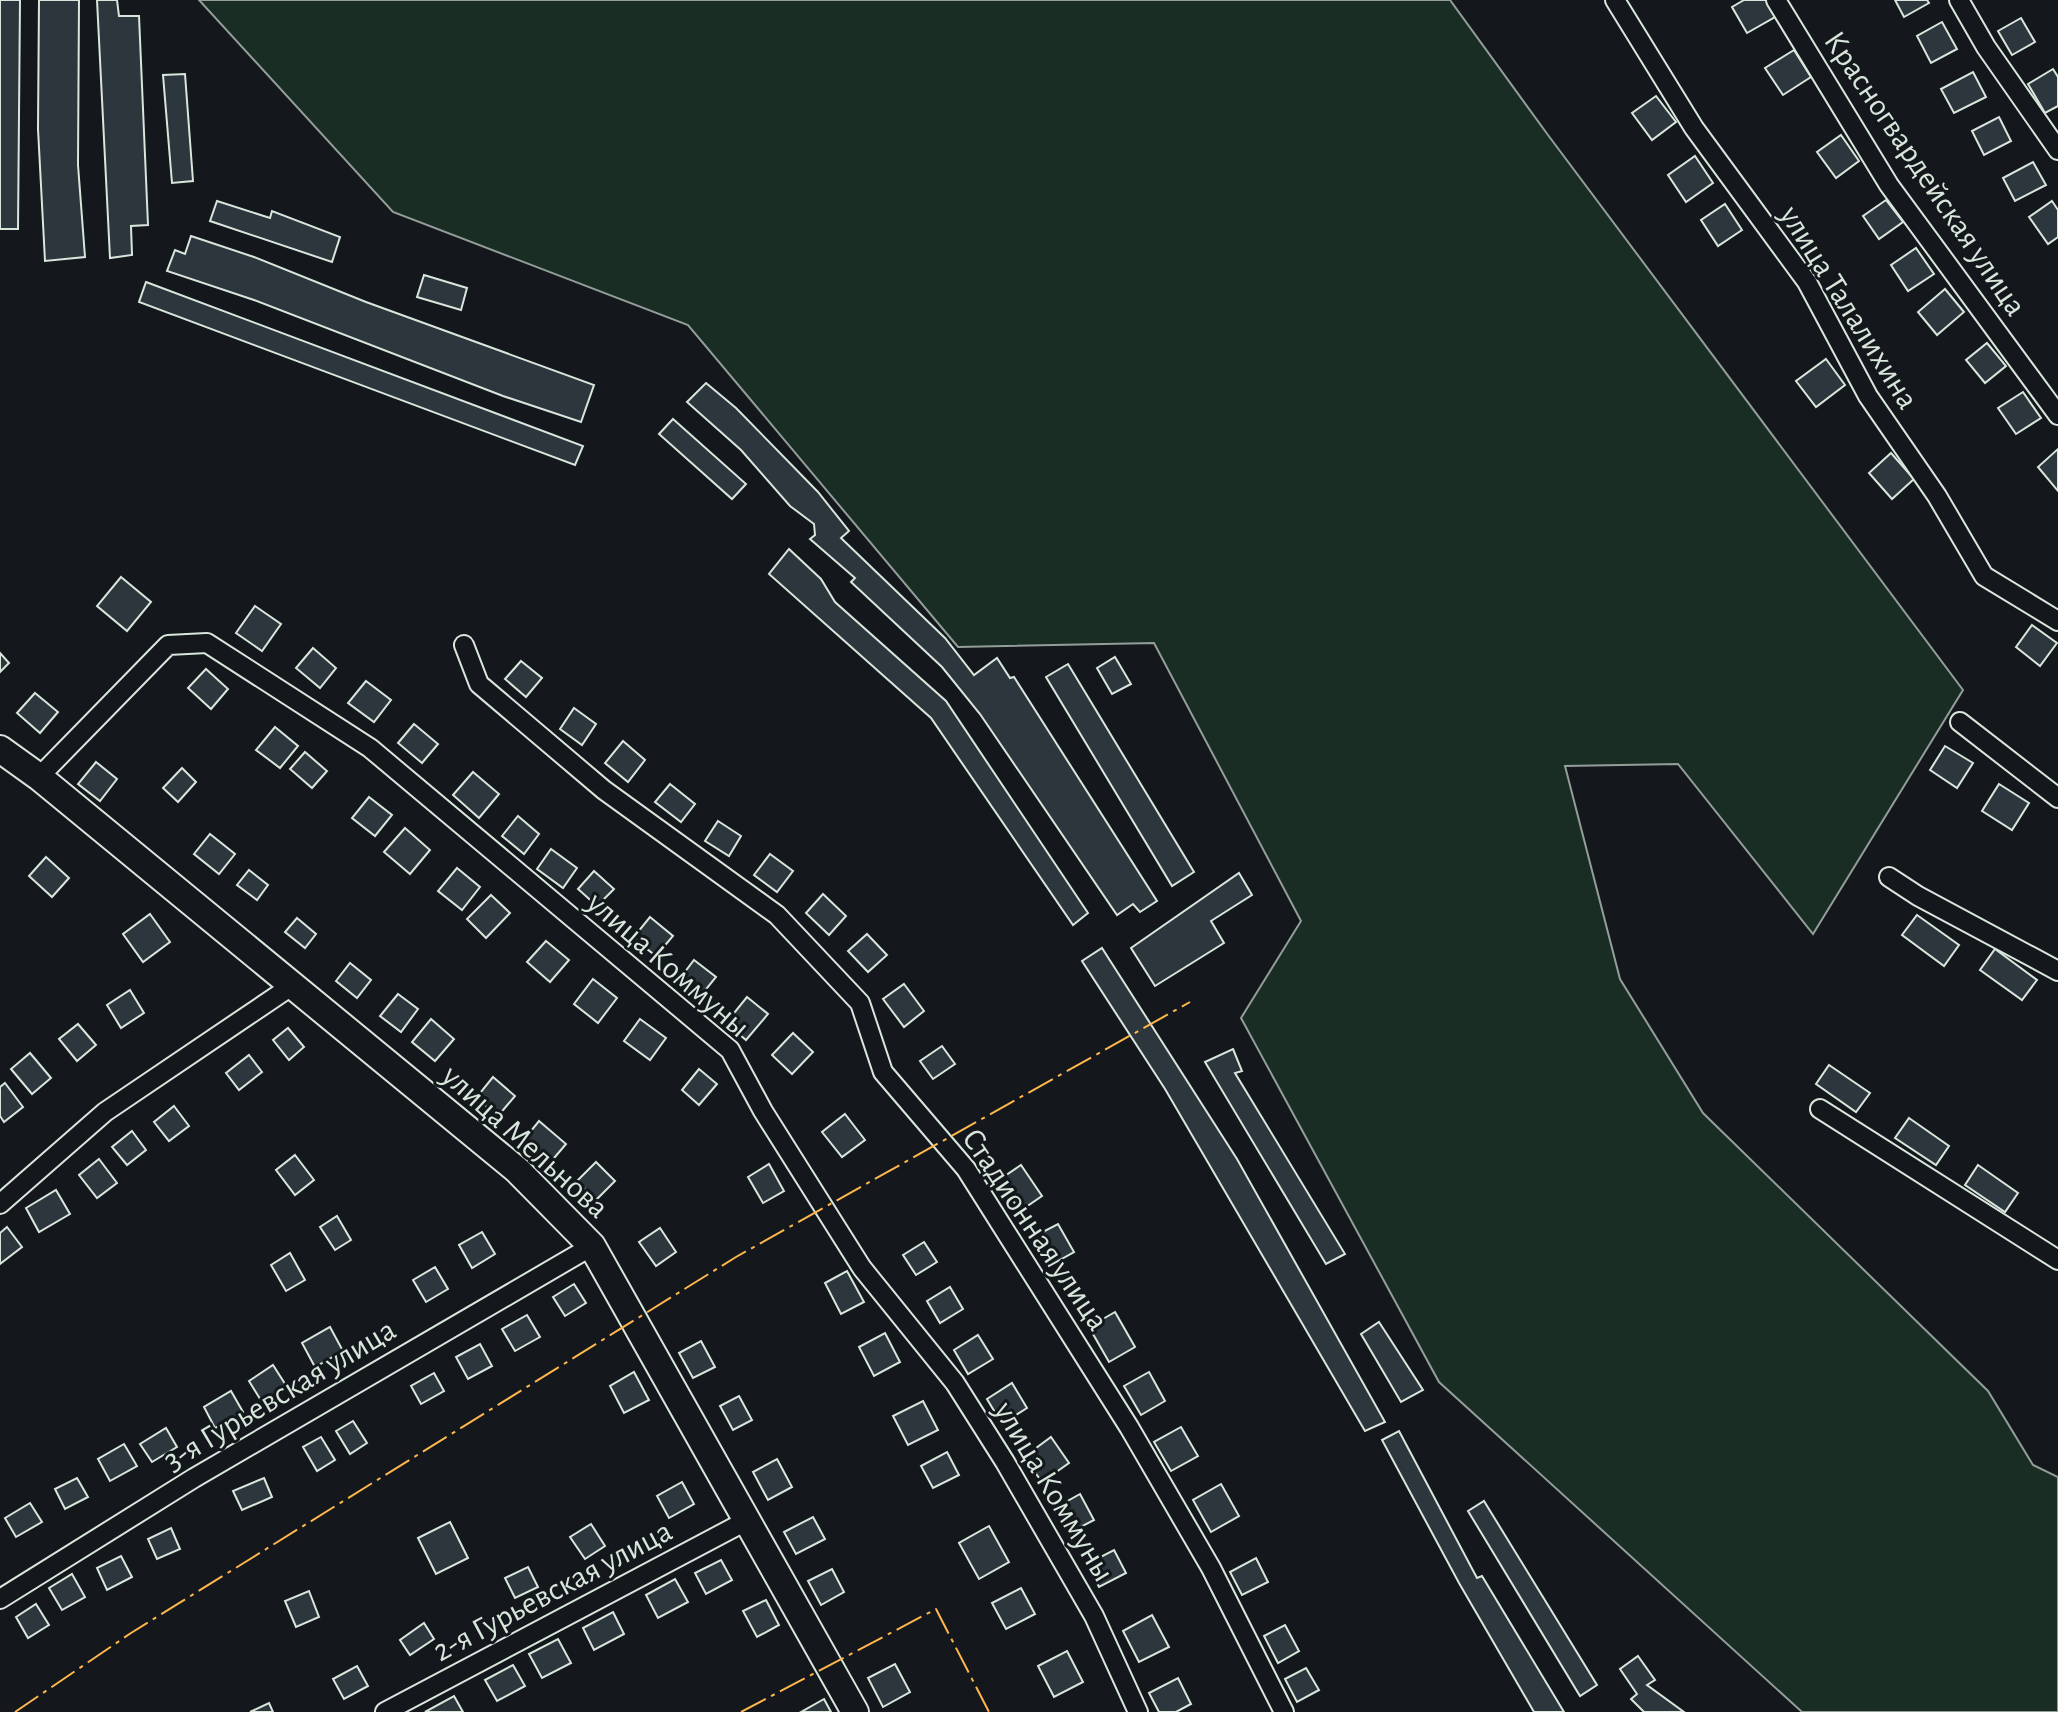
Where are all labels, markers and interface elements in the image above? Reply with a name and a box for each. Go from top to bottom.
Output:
street label: Красногвардейская улица [1818,26,2032,322]
street label: улица Талалихина [1773,199,1924,415]
street label: улица Коммуны [580,885,756,1044]
street label: улица Мельнова [435,1058,615,1224]
street label: Стадионная улица [956,1123,1114,1336]
street label: 3-я Гурьевская улица [158,1313,401,1477]
street label: улица Коммуны [988,1395,1120,1587]
street label: 2-я Гурьевская улица [428,1514,677,1667]

